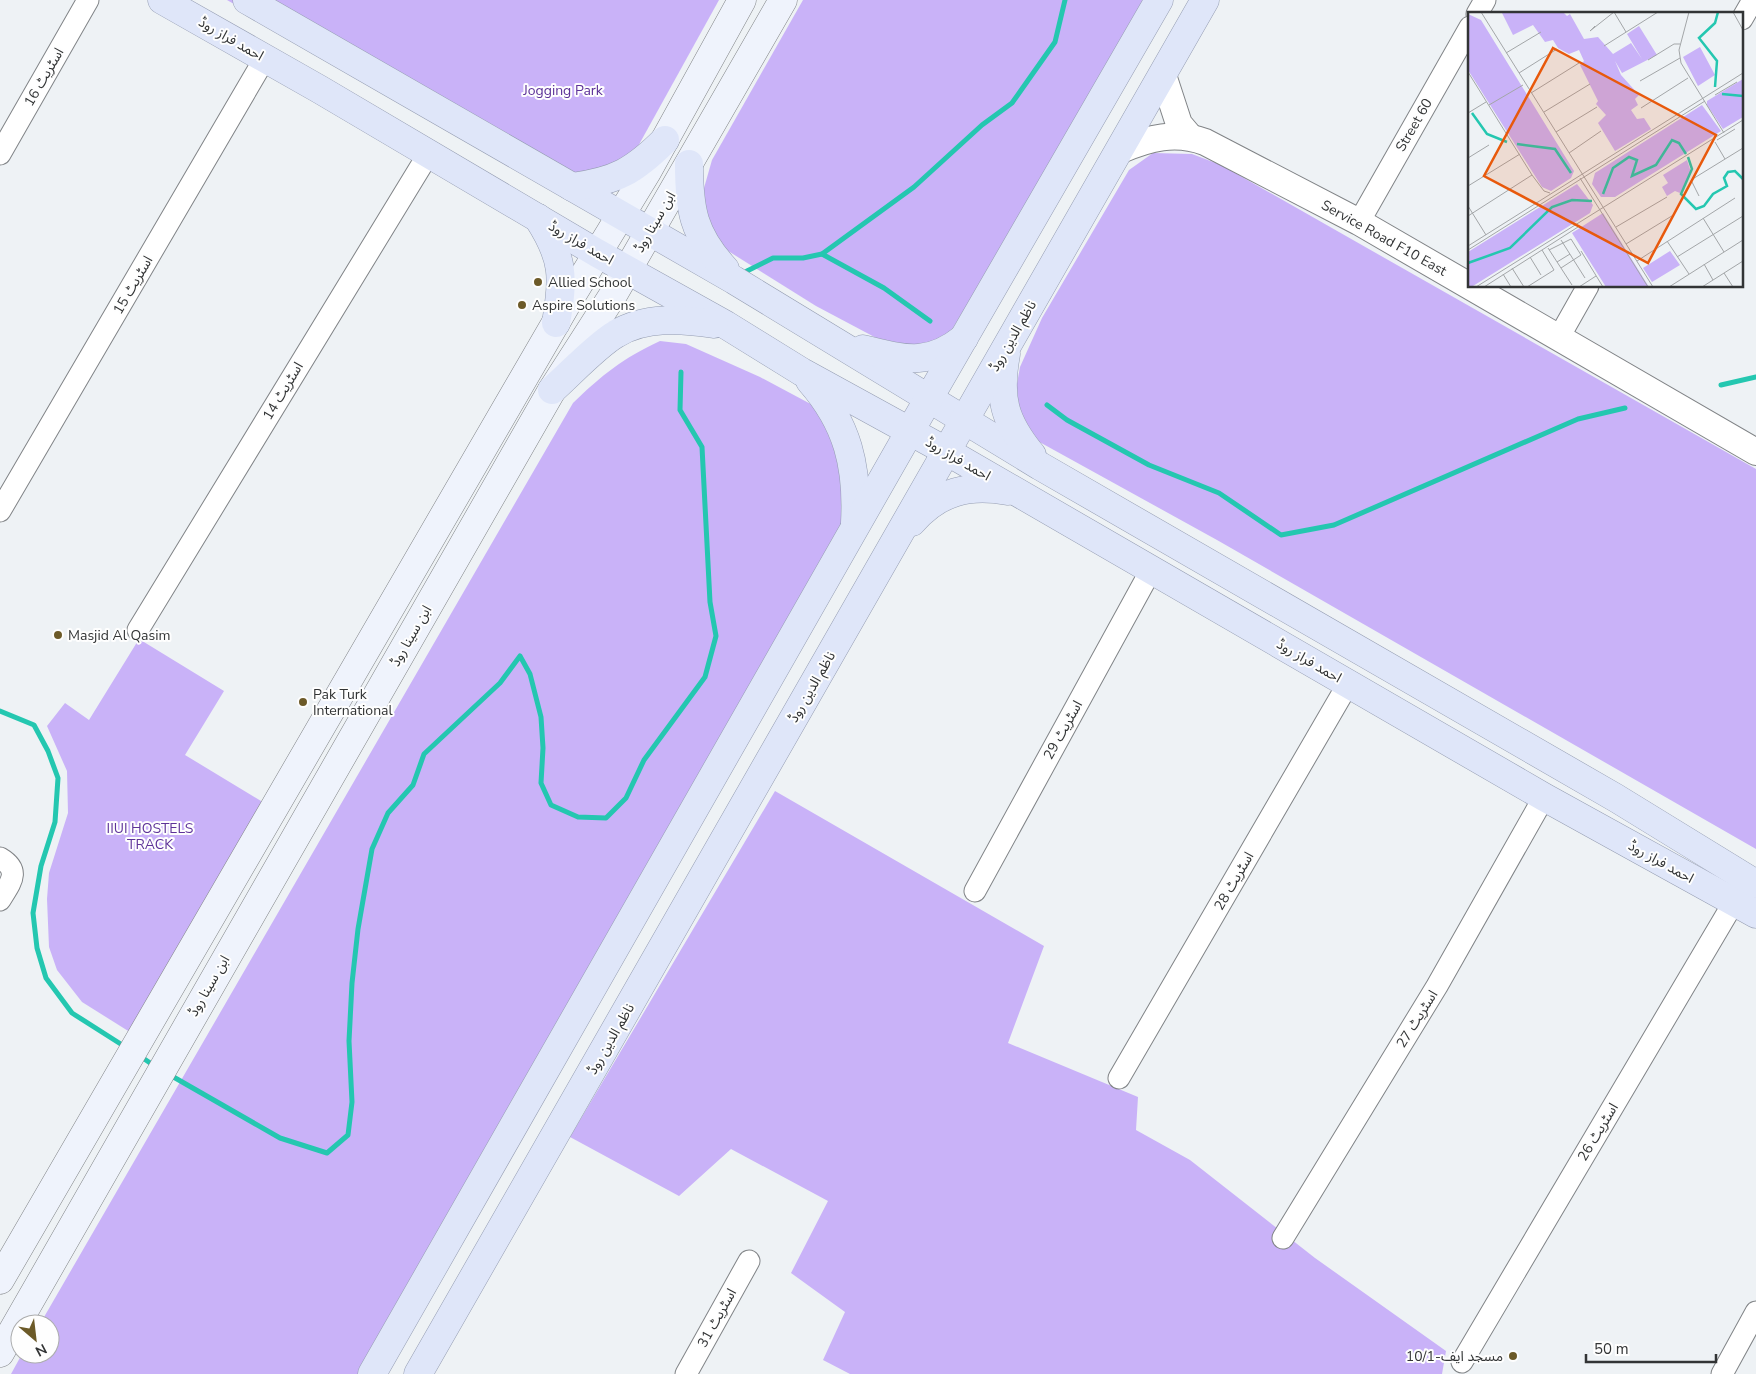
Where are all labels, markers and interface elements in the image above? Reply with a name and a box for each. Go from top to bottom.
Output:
inset map [1468,12,1744,288]
street label: احمد فراز روڈ [195,13,267,65]
street label: اسٹریٹ 16 [20,44,68,110]
park label: Jogging Park [522,81,604,100]
street label: Street 60 [1391,95,1437,155]
street label: ابن سینا روڈ [630,188,680,256]
street label: Service Road F10 East [1318,196,1450,280]
street label: احمد فراز روڈ [545,217,617,269]
street label: اسٹریٹ 15 [109,252,157,318]
place label: Allied School [548,273,633,292]
marker: Allied School [532,276,544,288]
place label: Aspire Solutions [532,296,636,315]
street label: ناظم الدین روڈ [985,297,1042,376]
marker: Aspire Solutions [516,299,528,311]
street label: اسٹریٹ 14 [258,358,308,424]
street label: احمد فراز روڈ [922,433,994,485]
street label: ابن سینا روڈ [386,602,436,670]
place label: Masjid Al Qasim [68,626,171,645]
marker: Masjid Al Qasim [52,629,64,641]
street label: احمد فراز روڈ [1273,635,1345,687]
street label: ناظم الدین روڈ [784,648,841,727]
place label: Pak Turk International [313,685,394,720]
marker: Pak Turk International [297,696,309,708]
street label: اسٹریٹ 29 [1039,697,1087,763]
park label: IIUI HOSTELS TRACK [107,819,194,854]
street label: احمد فراز روڈ [1625,836,1697,888]
street label: اسٹریٹ 28 [1210,848,1258,914]
street label: ابن سینا روڈ [184,952,234,1020]
street label: اسٹریٹ 27 [1392,987,1442,1051]
street label: ناظم الدین روڈ [583,1000,640,1079]
street label: اسٹریٹ 26 [1573,1099,1623,1165]
street label: اسٹریٹ 31 [693,1285,741,1351]
north arrow [10,1314,60,1364]
scale bar [1586,1332,1716,1364]
text: N [32,1339,50,1361]
text: 50 m [1594,1339,1629,1359]
place label: مسجد ایف-10/1 [1406,1347,1503,1366]
marker: مسجد ایف-10/1 [1507,1350,1519,1362]

